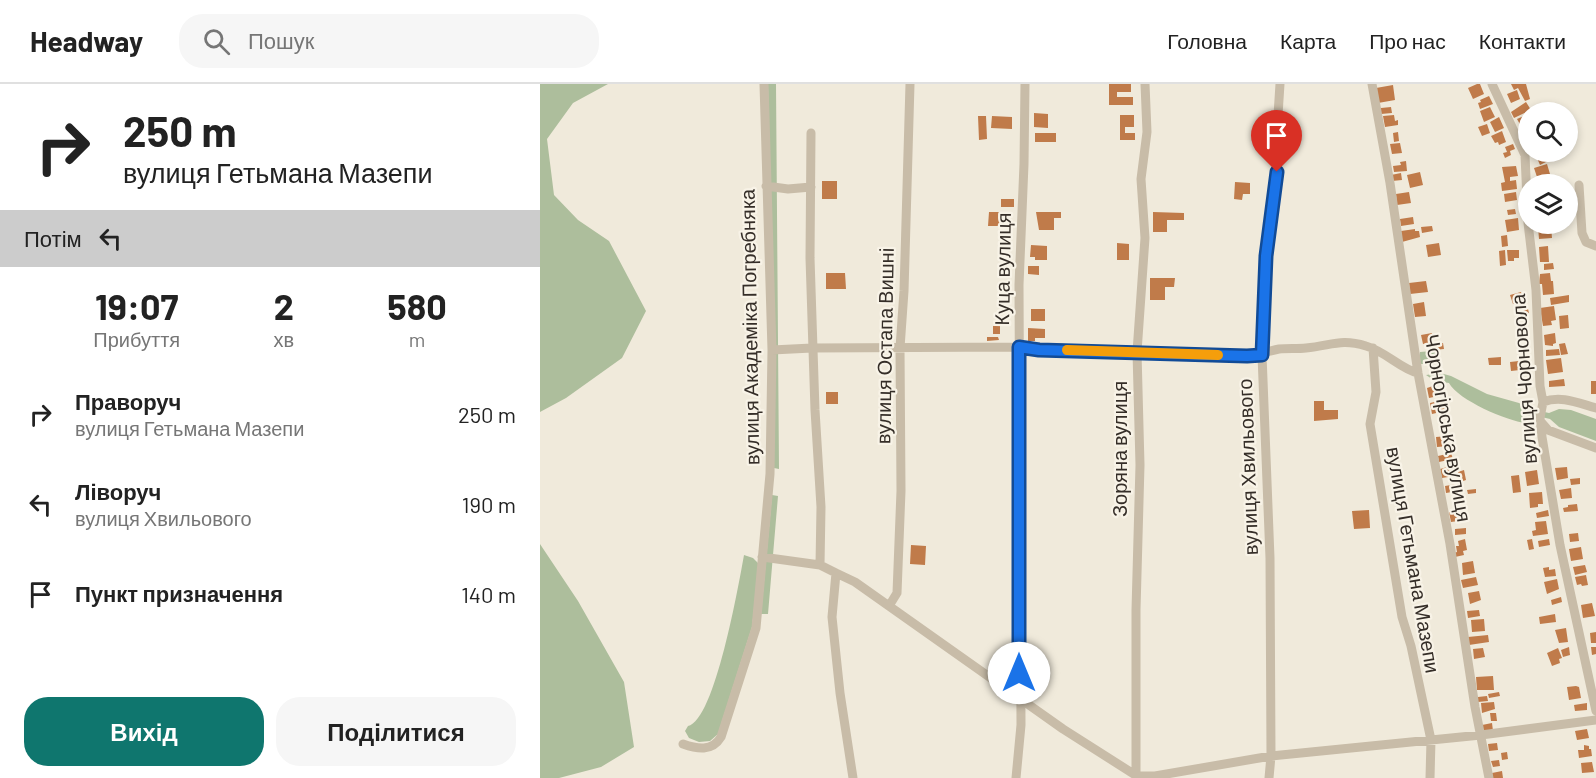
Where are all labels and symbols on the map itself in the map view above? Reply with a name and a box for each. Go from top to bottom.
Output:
pin [1251,110,1302,172]
street label: вулиця Академіка Погребняка [735,188,763,465]
street label: Куца вулиця [989,212,1015,326]
street label: вулиця Остапа Вишні [870,248,898,444]
street label: вулиця Чорновола [1505,292,1541,465]
street label: Чорногірська вулиця [1421,332,1477,524]
street label: вулиця Хвильового [1232,378,1262,556]
street label: Зоряна вулиця [1107,381,1131,517]
street label: вулиця Гетьмана Мазепи [1382,445,1446,675]
position arrow [987,641,1051,705]

